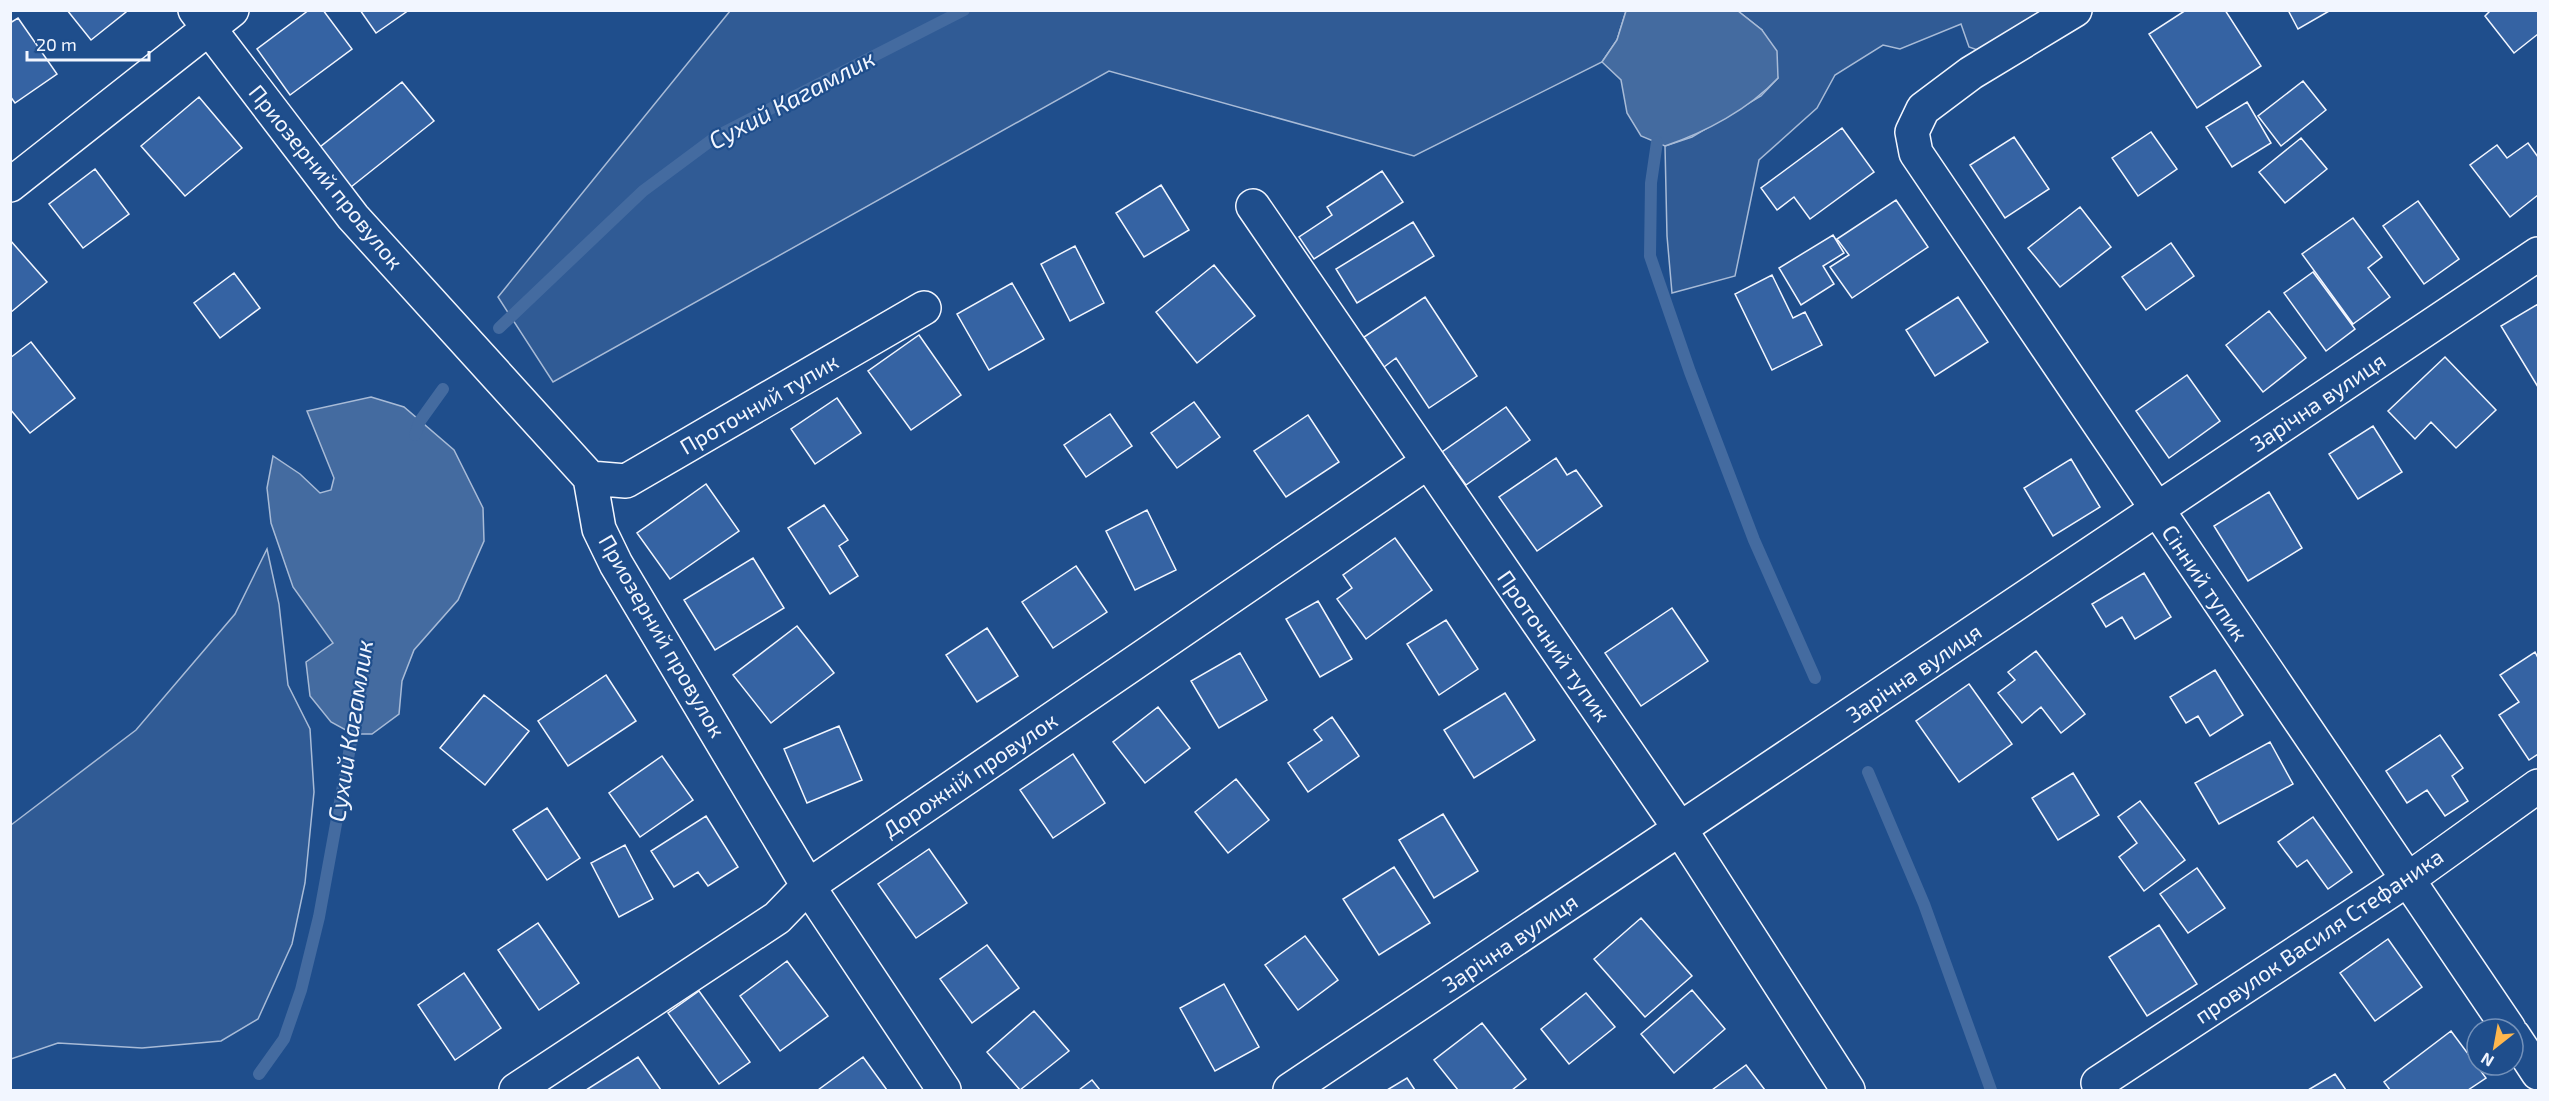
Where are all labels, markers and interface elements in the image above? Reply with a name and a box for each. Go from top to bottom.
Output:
scale bar [27,24,148,62]
text: 20 m [36,33,77,55]
water label: Сухий Кагамлик [703,43,879,155]
street label: Приозерний провулок [244,79,409,275]
street label: Зарічна вулиця [2245,346,2391,457]
street label: Проточний тупик [675,347,843,460]
street label: Сінний тупик [2157,520,2254,646]
street label: Приозерний провулок [593,529,732,742]
street label: Проточний тупик [1492,565,1617,727]
street label: Зарічна вулиця [1841,617,1987,728]
water label: Сухий Кагамлик [321,637,378,824]
street label: Дорожній провулок [877,706,1062,843]
street label: провулок Василя Стефаника [2189,842,2448,1029]
street label: Зарічна вулиця [1437,887,1583,998]
north arrow [2465,1017,2525,1077]
text: N [2477,1049,2497,1071]

